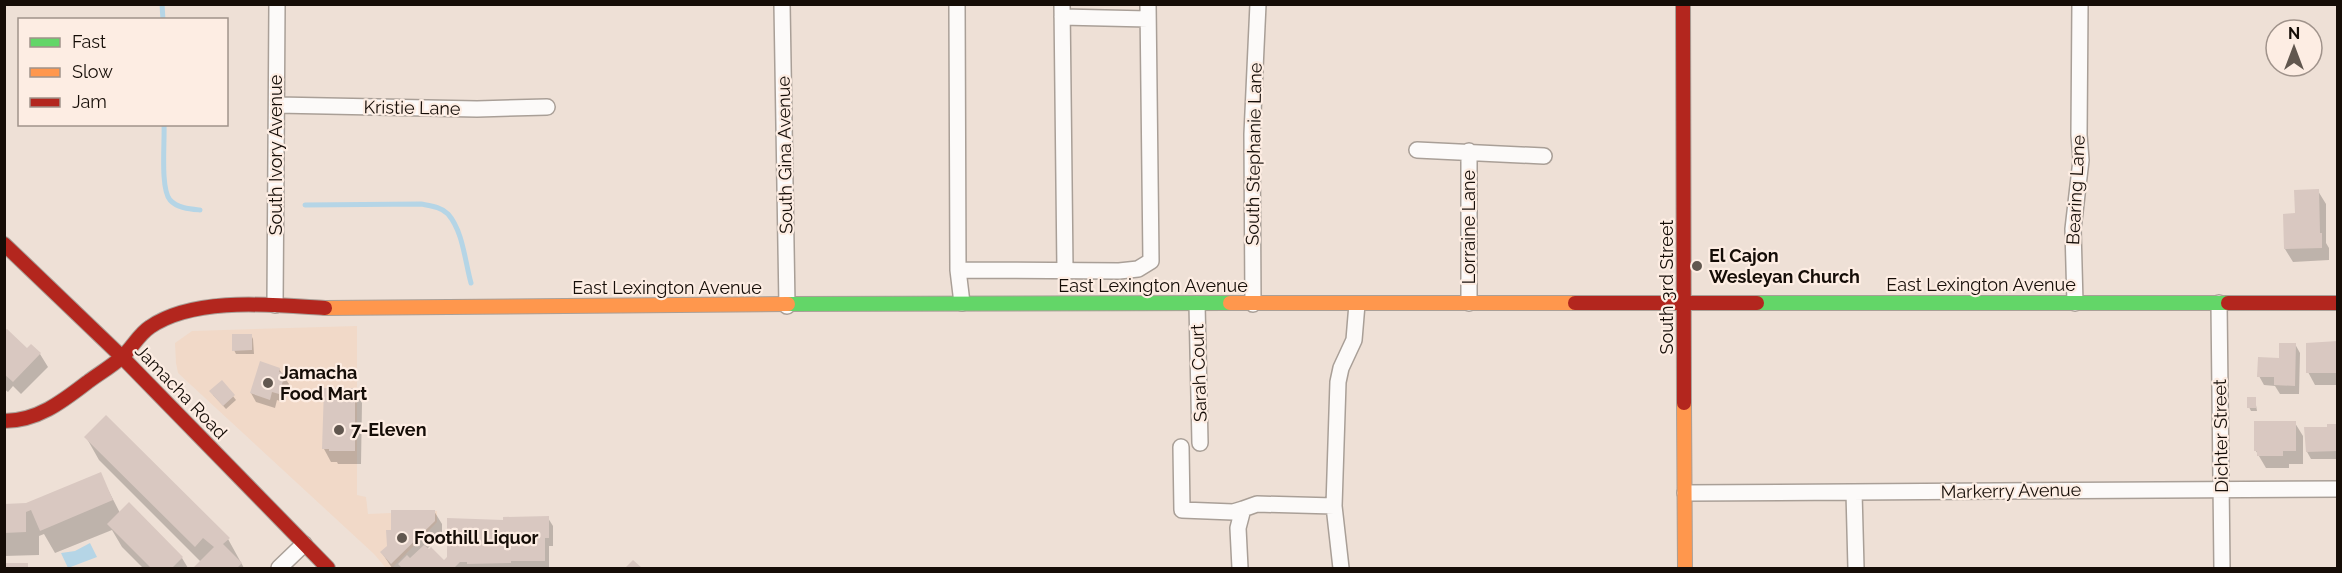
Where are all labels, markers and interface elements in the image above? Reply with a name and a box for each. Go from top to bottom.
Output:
legend [18,18,228,126]
north arrow [2264,18,2324,78]
text: N [2288,24,2300,43]
text: Fast [72,31,106,52]
text: Slow [72,61,113,82]
street label: South Stephanie Lane [1241,62,1266,246]
street label: South Ivory Avenue [265,74,286,235]
street label: South Gina Avenue [773,76,796,234]
text: Jam [72,91,107,112]
street label: Kristie Lane [363,96,461,119]
street label: Bearing Lane [2062,134,2089,246]
street label: Lorraine Lane [1458,169,1479,284]
street label: South 3rd Street [1656,220,1677,354]
place label: El Cajon Wesleyan Church [1709,245,1860,287]
marker: El Cajon Wesleyan Church [1690,259,1704,273]
street label: East Lexington Avenue [1886,274,2076,295]
street label: East Lexington Avenue [1058,275,1248,296]
street label: East Lexington Avenue [572,277,762,298]
street label: Sarah Court [1186,324,1211,422]
street label: Jamacha Road [131,340,232,443]
place label: Jamacha Food Mart [280,362,367,404]
marker: Jamacha Food Mart [261,376,275,390]
street label: Dichter Street [2209,379,2232,493]
place label: 7-Eleven [351,419,427,440]
marker: 7-Eleven [332,423,346,437]
street label: Markerry Avenue [1941,479,2082,502]
place label: Foothill Liquor [414,527,539,548]
marker: Foothill Liquor [395,531,409,545]

